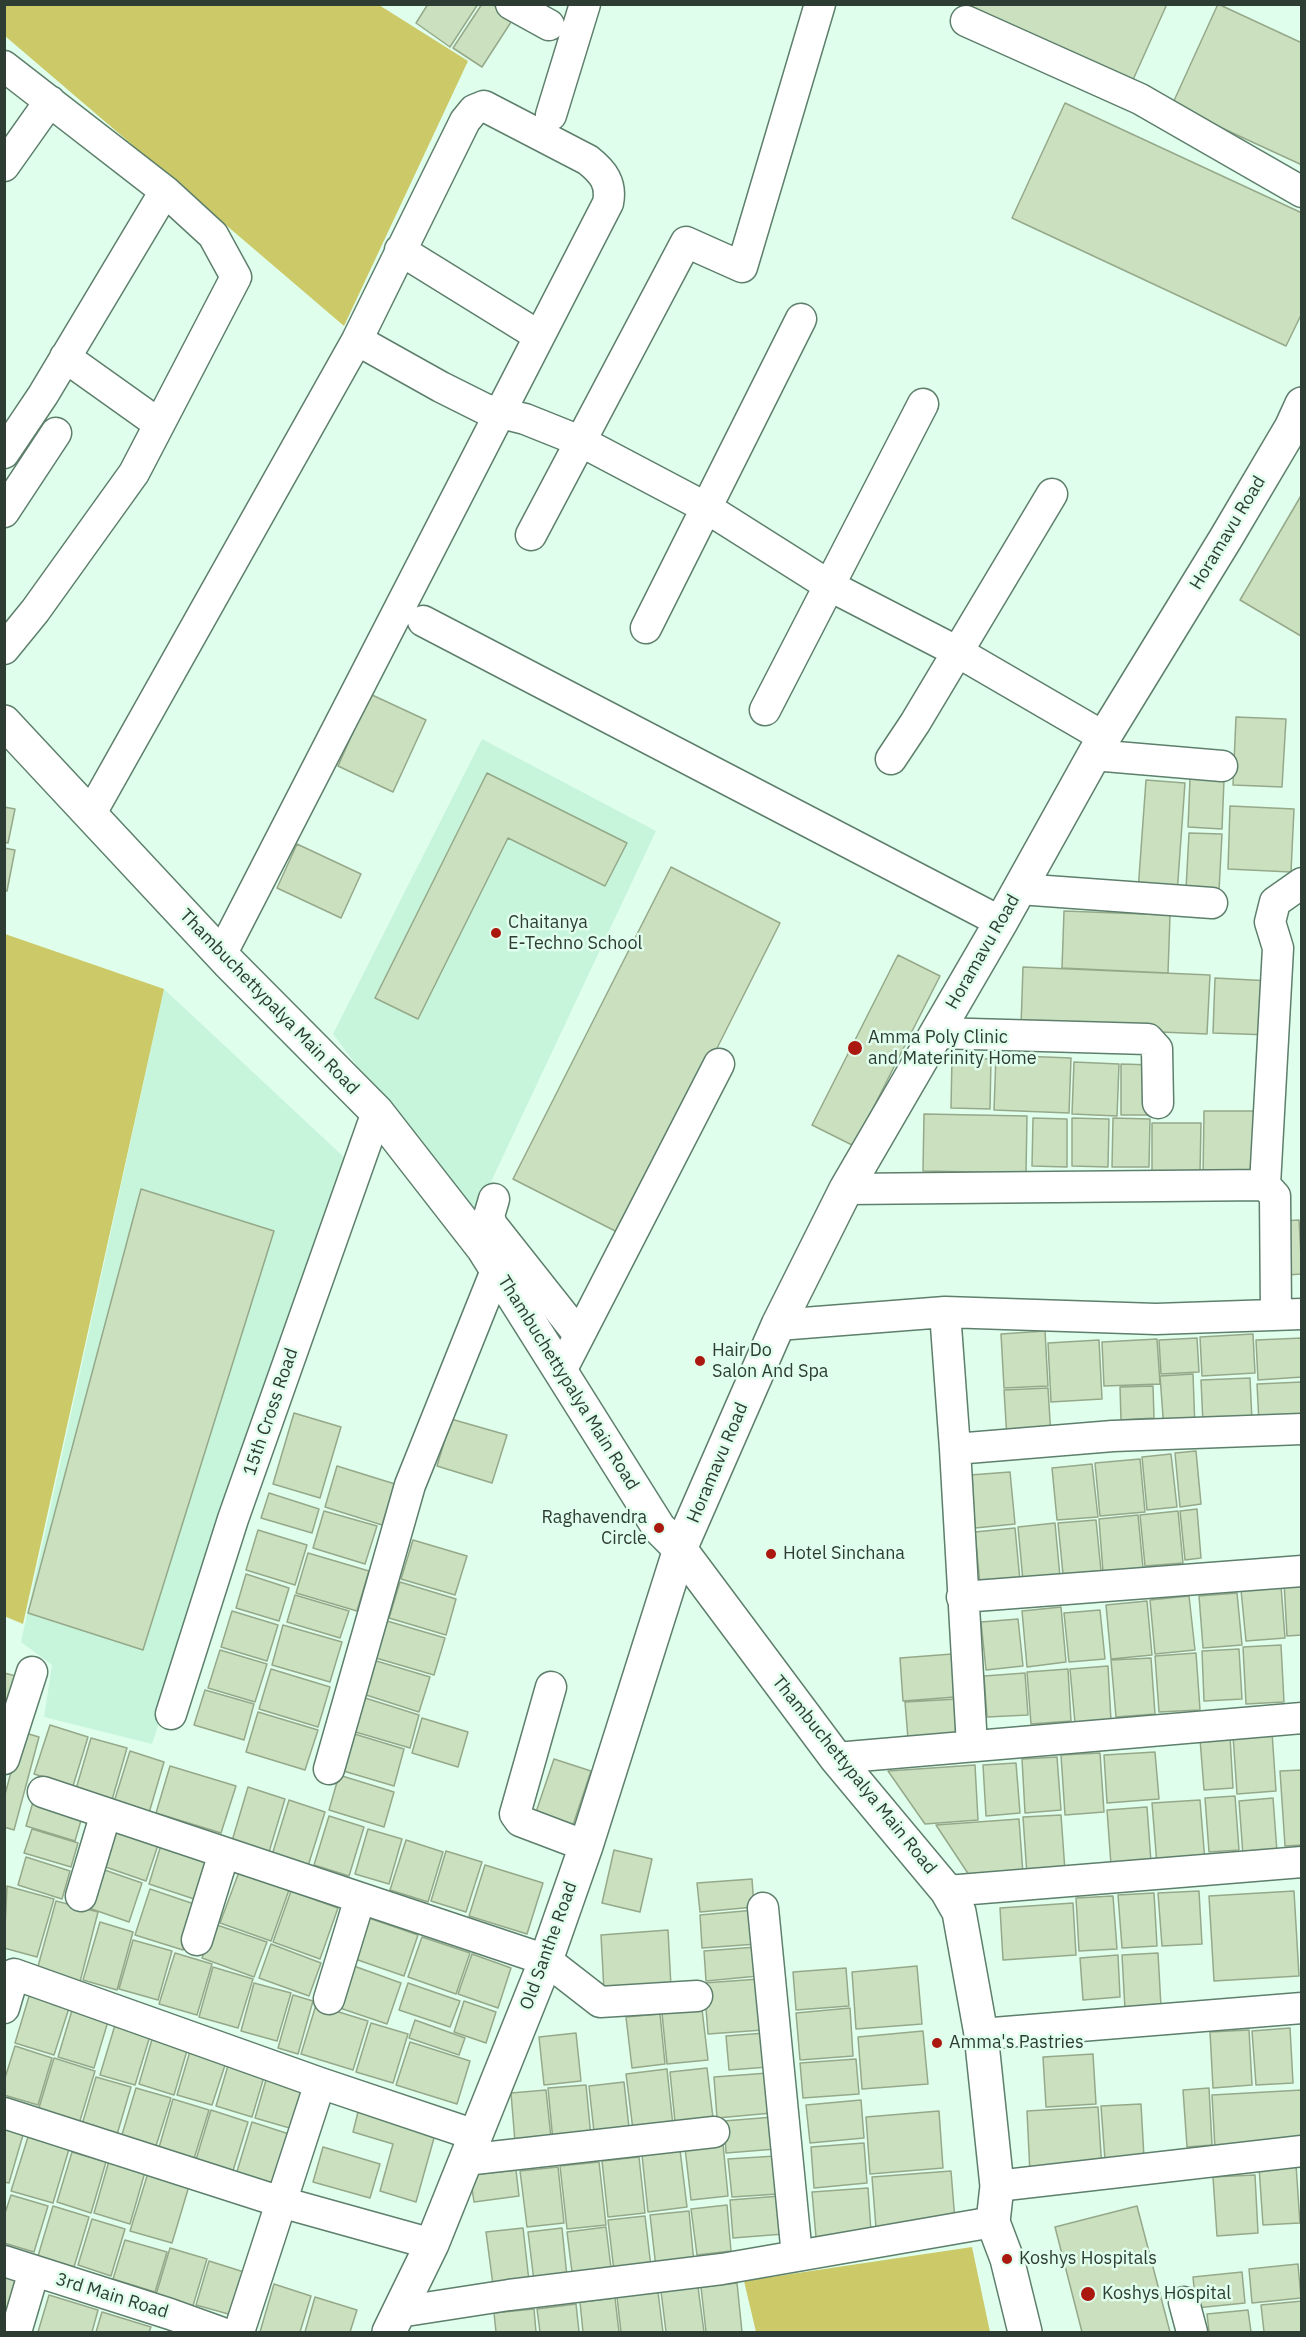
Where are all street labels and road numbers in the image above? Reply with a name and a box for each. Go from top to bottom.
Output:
street label: Horamavu Road [1186,472,1270,594]
street label: Horamavu Road [941,891,1025,1013]
street label: Thambuchettypalya Main Road [175,905,363,1099]
street label: Thambuchettypalya Main Road [493,1272,643,1494]
street label: 15th Cross Road [239,1346,303,1478]
street label: Horamavu Road [683,1399,753,1527]
street label: Thambuchettypalya Main Road [767,1671,941,1879]
street label: Old Santhe Road [516,1879,582,2013]
street label: 3rd Main Road [53,2269,171,2323]

